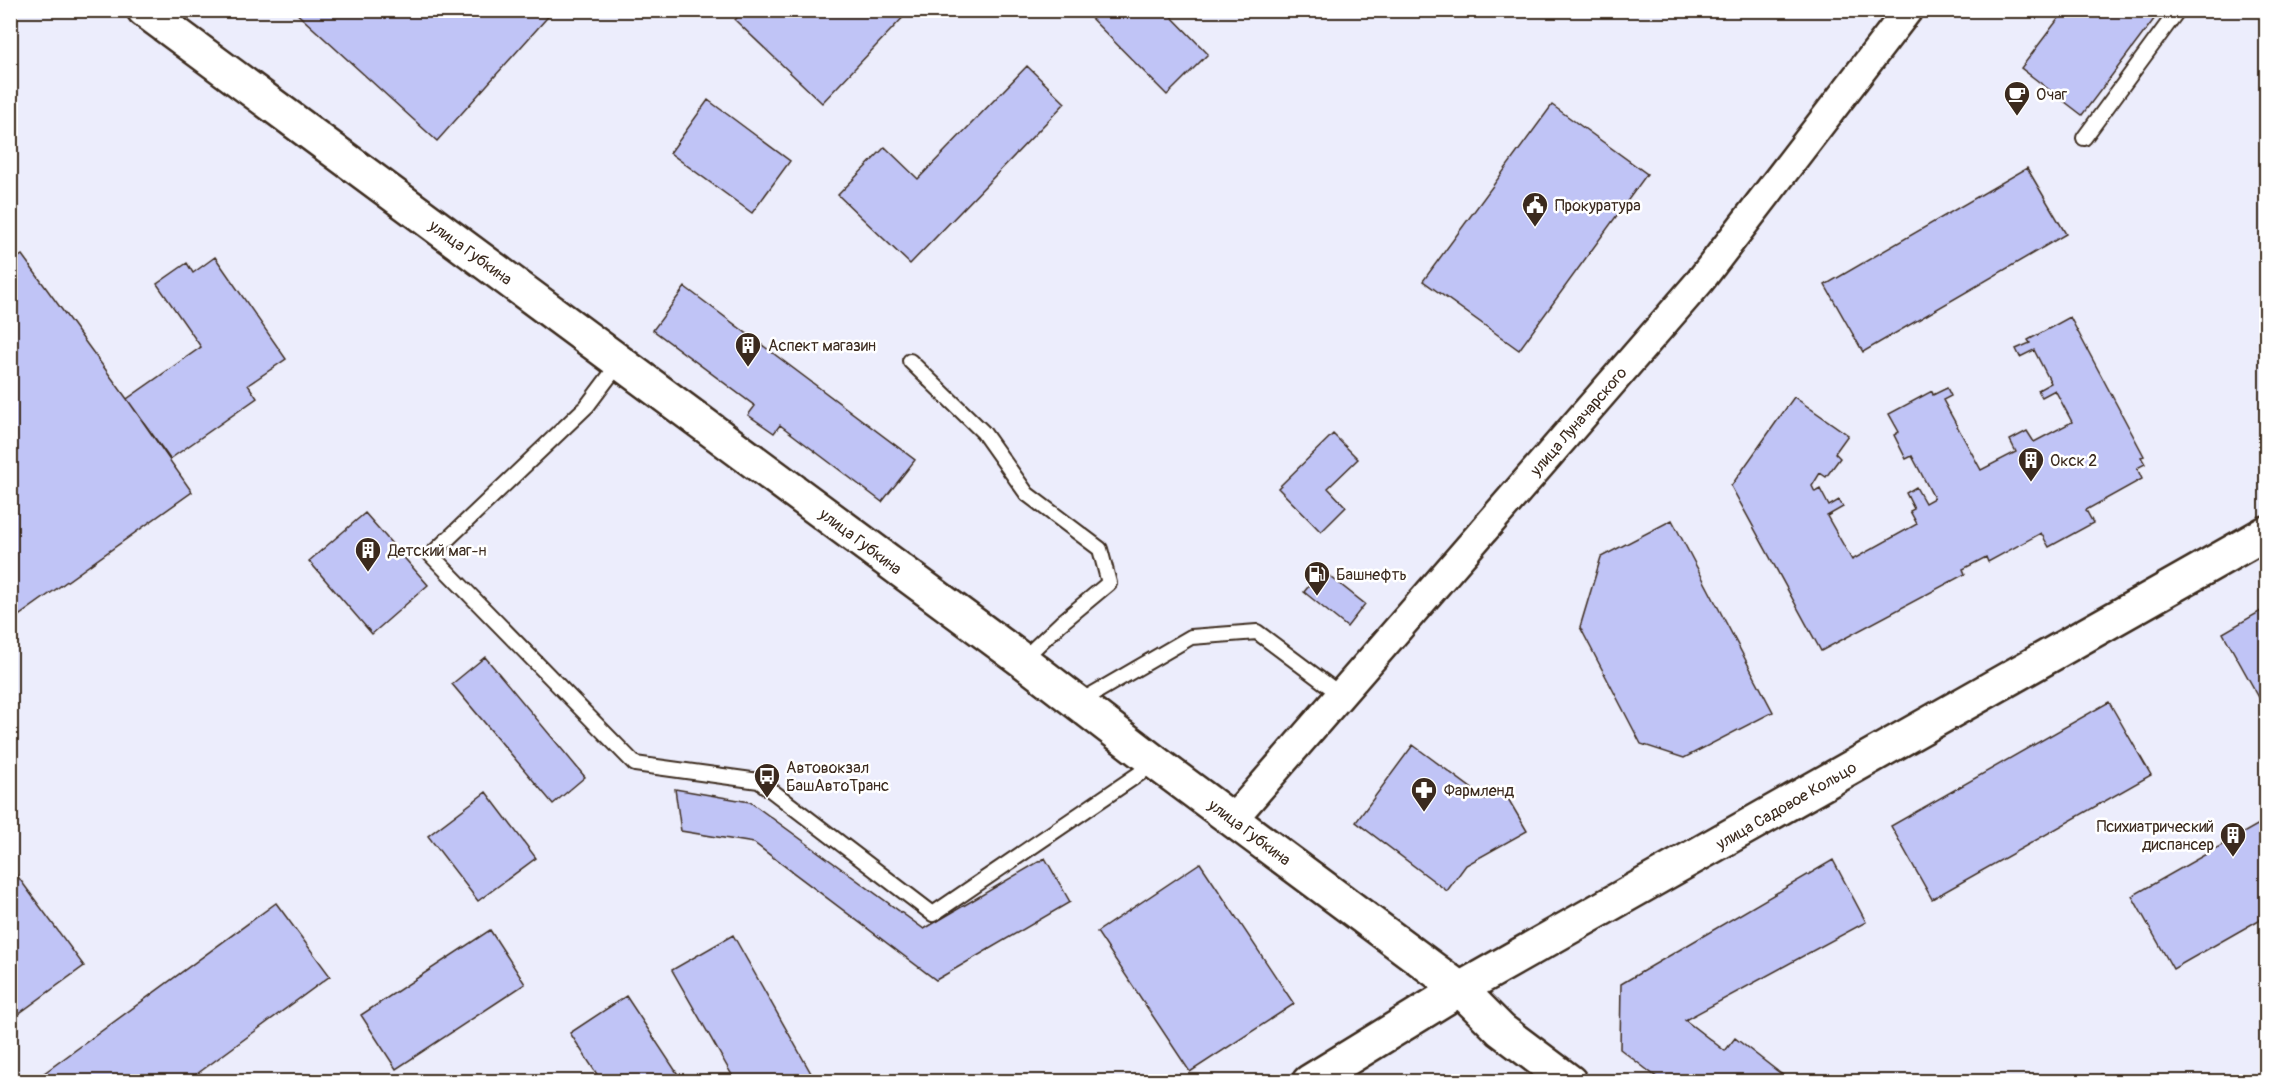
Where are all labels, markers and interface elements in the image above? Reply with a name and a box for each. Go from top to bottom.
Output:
cafe icon: Очаг [2002,79,2032,117]
place label: Очаг [2036,85,2068,105]
public building icon: Прокуратура [1520,190,1550,228]
place label: Прокуратура [1555,196,1641,216]
street label: улица Губкина [424,215,516,290]
building icon: Аспект магазин [733,330,763,368]
place label: Аспект магазин [768,336,876,356]
street label: улица Луначарского [1526,363,1632,481]
building icon: Окск 2 [2016,445,2046,483]
place label: Окск 2 [2050,451,2097,471]
street label: улица Губкина [815,504,905,579]
building icon: Детский маг-н [353,535,383,573]
place label: Детский маг-н [387,541,486,561]
fuel station icon: Башнефть [1302,559,1332,597]
place label: Башнефть [1336,565,1407,585]
street label: улица Садовое Кольцо [1712,757,1861,855]
place label: Автовокзал БашАвтоТранс [786,758,889,796]
bus stop icon: Автовокзал БашАвтоТранс [752,761,782,799]
pharmacy icon: Фармленд [1409,775,1439,813]
place label: Фармленд [1444,781,1515,801]
street label: улица Губкина [1204,795,1294,870]
place label: Психиатрический диспансер [2097,817,2214,855]
building icon: Психиатрический диспансер [2218,820,2248,858]

